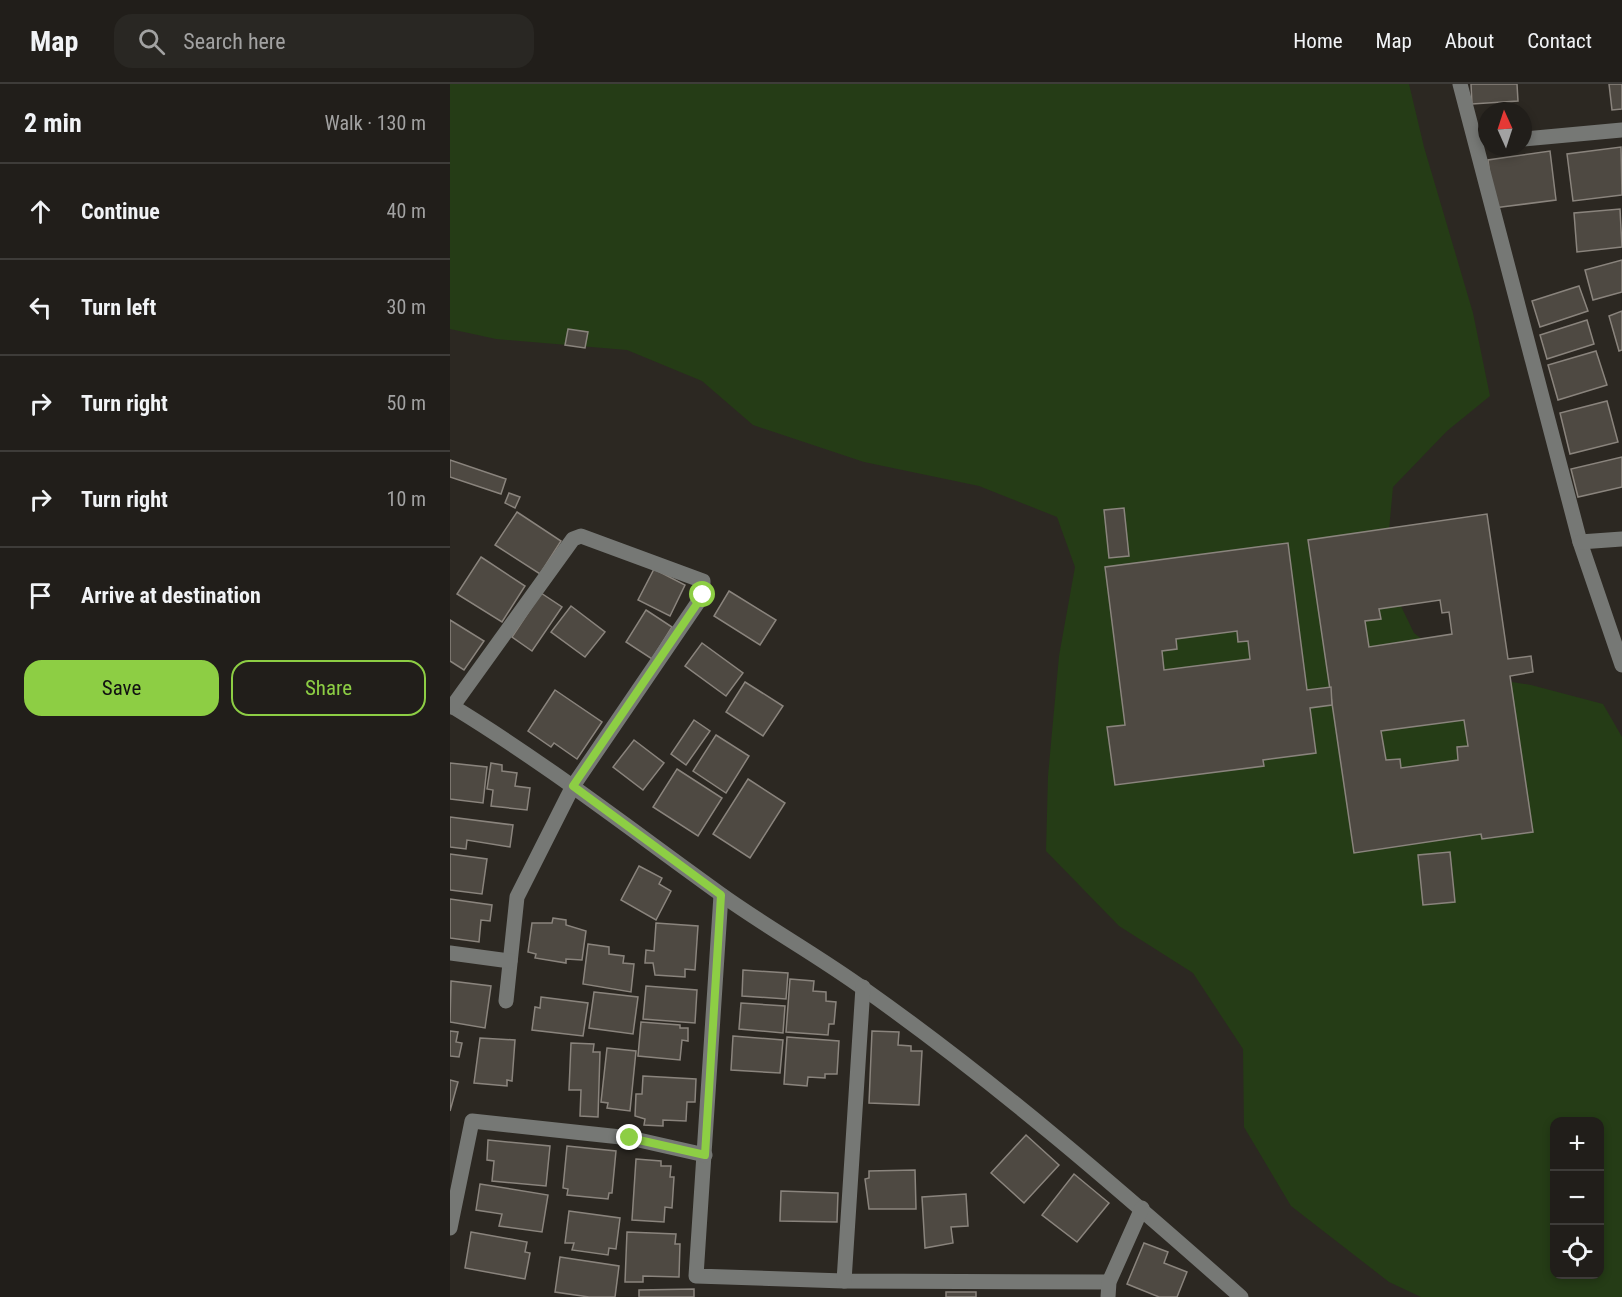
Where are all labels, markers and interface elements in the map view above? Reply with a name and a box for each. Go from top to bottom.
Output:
search box [114,14,534,68]
text: Map [30,25,78,58]
icon: search [135,25,168,58]
text: Search here [183,29,286,54]
text: Home [1293,29,1343,53]
text: Map [1376,29,1412,53]
text: About [1445,29,1494,53]
text: Contact [1527,29,1592,53]
north arrow [1478,102,1532,156]
text: 2 min [24,108,82,138]
text: Walk · 130 m [325,111,426,135]
icon: ahead [24,195,57,228]
text: Continue [81,199,160,224]
text: 40 m [387,199,426,223]
icon: left [24,291,57,324]
text: Turn left [81,295,156,320]
text: 30 m [387,295,426,319]
icon: right [24,387,57,420]
text: Turn right [81,391,168,416]
text: 50 m [387,391,426,415]
icon: right [24,483,57,516]
text: Turn right [81,487,168,512]
text: 10 m [387,487,426,511]
icon: arrive [24,579,57,612]
route start [689,581,715,607]
text: Arrive at destination [81,583,261,608]
button: Save [24,660,219,716]
button: Share [231,660,426,716]
map controls [1550,1117,1604,1279]
button: + [1550,1117,1604,1171]
route end [616,1124,642,1150]
button: − [1550,1171,1604,1225]
button: locate [1550,1225,1604,1279]

